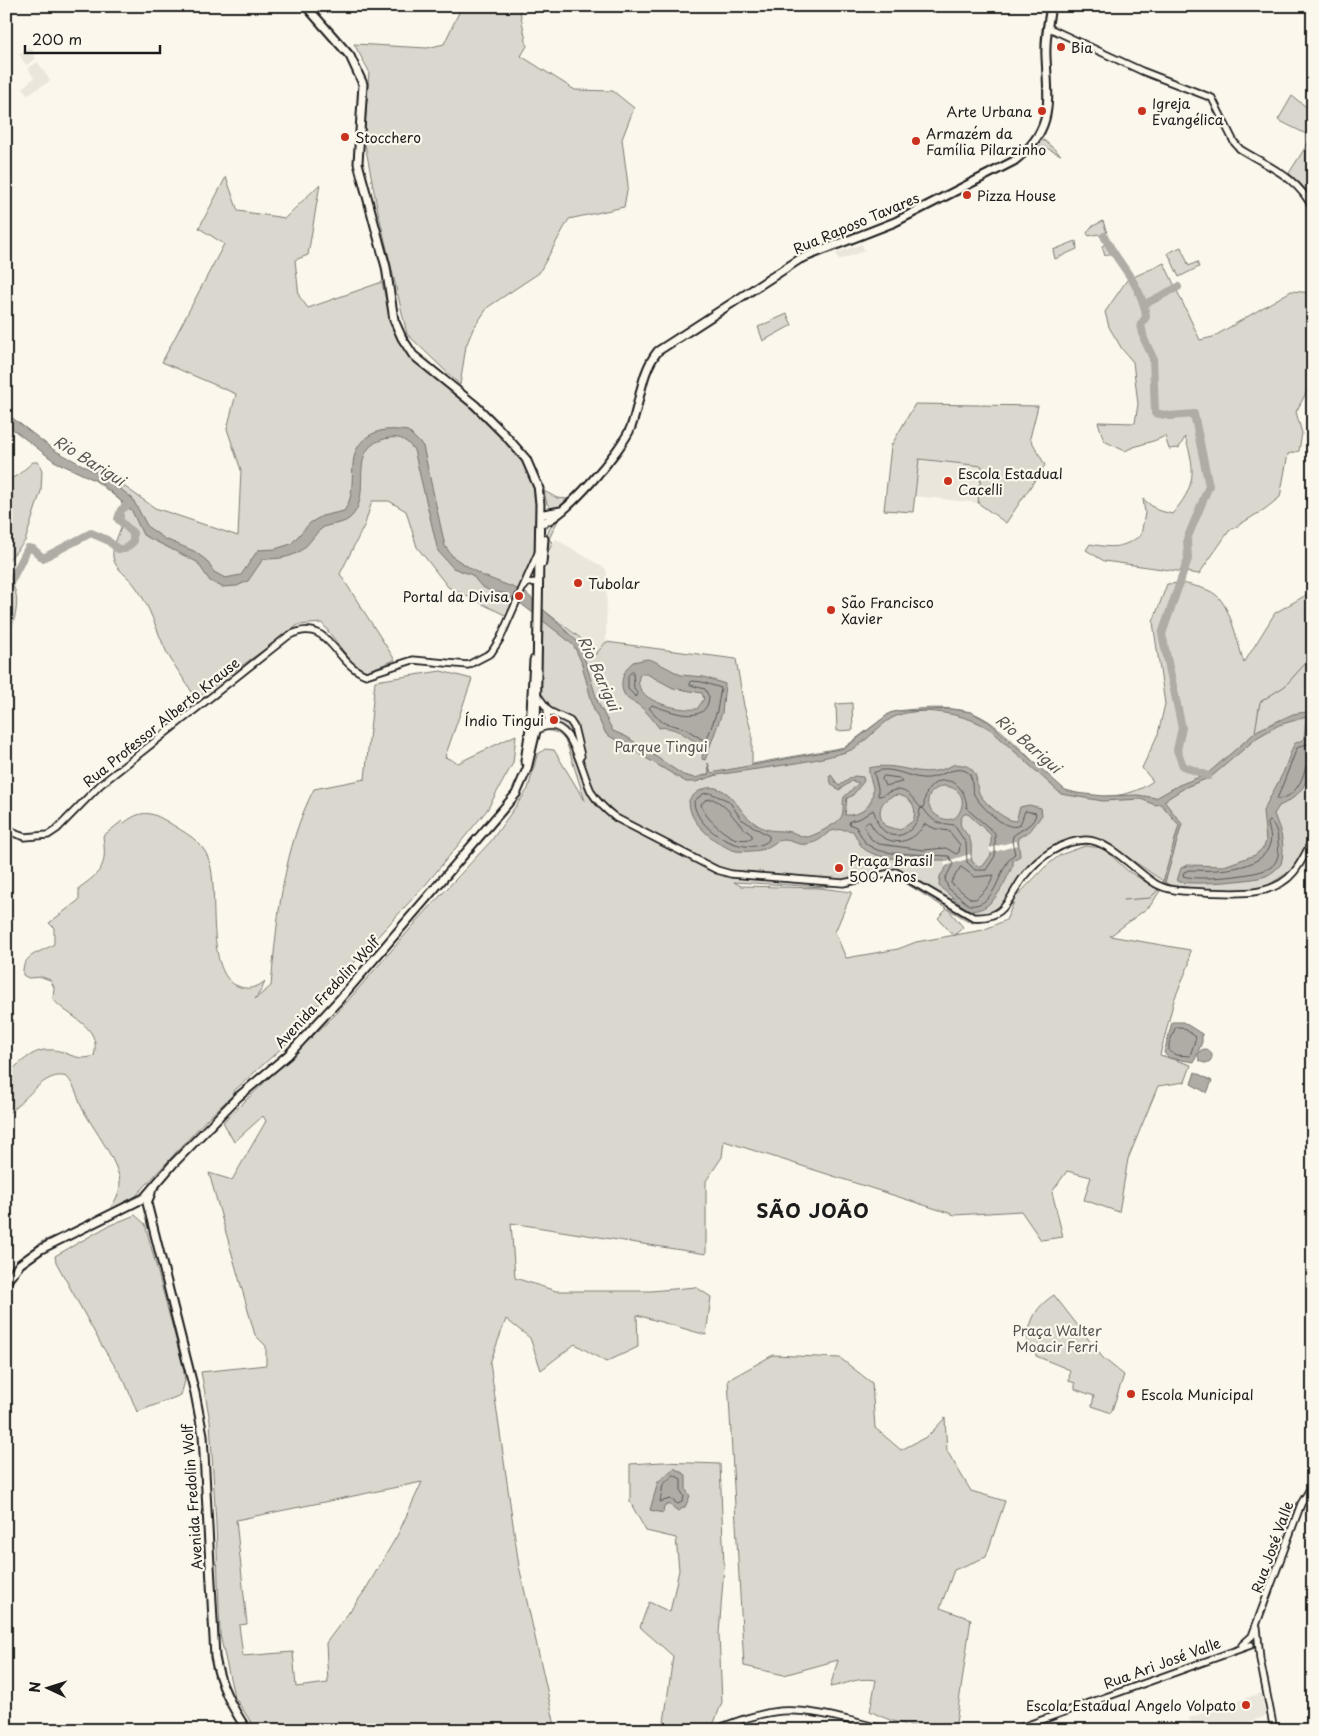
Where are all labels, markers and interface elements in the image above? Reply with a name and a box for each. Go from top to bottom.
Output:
scale bar [25,22,160,54]
text: 200 m [32,27,82,50]
place label: Bia [1071,37,1093,58]
marker: Bia [1055,41,1067,53]
place label: Igreja Evangélica [1152,93,1224,130]
place label: Arte Urbana [947,101,1032,122]
marker: Arte Urbana [1036,105,1048,117]
marker: Igreja Evangélica [1136,105,1148,117]
place label: Armazém da Família Pilarzinho [926,123,1046,160]
place label: Stocchero [355,127,421,148]
marker: Stocchero [339,131,351,143]
marker: Armazém da Família Pilarzinho [910,135,922,147]
place label: Pizza House [977,185,1056,206]
street label: Rua Raposo Tavares [790,187,922,259]
marker: Pizza House [961,189,973,201]
water label: Rio Barigui [50,429,132,492]
place label: Escola Estadual Cacelli [958,463,1063,500]
marker: Escola Estadual Cacelli [942,475,954,487]
place label: Tubolar [588,573,640,594]
marker: Tubolar [572,577,584,589]
place label: Portal da Divisa [403,586,509,607]
marker: Portal da Divisa [513,590,525,602]
place label: São Francisco Xavier [841,592,934,629]
marker: São Francisco Xavier [825,604,837,616]
water label: Rio Barigui [573,632,628,717]
street label: Rua Professor Alberto Krause [78,652,244,792]
water label: Rio Barigui [991,708,1069,780]
place label: Índio Tingui [465,710,544,731]
marker: Índio Tingui [548,714,560,726]
park label: Parque Tingui [614,736,708,757]
place label: Praça Brasil 500 Anos [849,850,933,887]
marker: Praça Brasil 500 Anos [833,862,845,874]
street label: Avenida Fredolin Wolf [270,930,386,1053]
district label: SÃO JOÃO [756,1196,870,1224]
park label: Praça Walter Moacir Ferri [1012,1320,1102,1357]
place label: Escola Municipal [1141,1384,1254,1405]
marker: Escola Municipal [1125,1388,1137,1400]
street label: Avenida Fredolin Wolf [176,1422,208,1570]
street label: Rua José Valle [1246,1498,1298,1596]
street label: Rua Ari José Valle [1101,1632,1224,1694]
north arrow [22,1664,72,1714]
text: N [24,1681,45,1693]
place label: Escola Estadual Angelo Volpato [1026,1695,1236,1716]
marker: Escola Estadual Angelo Volpato [1240,1699,1252,1711]

